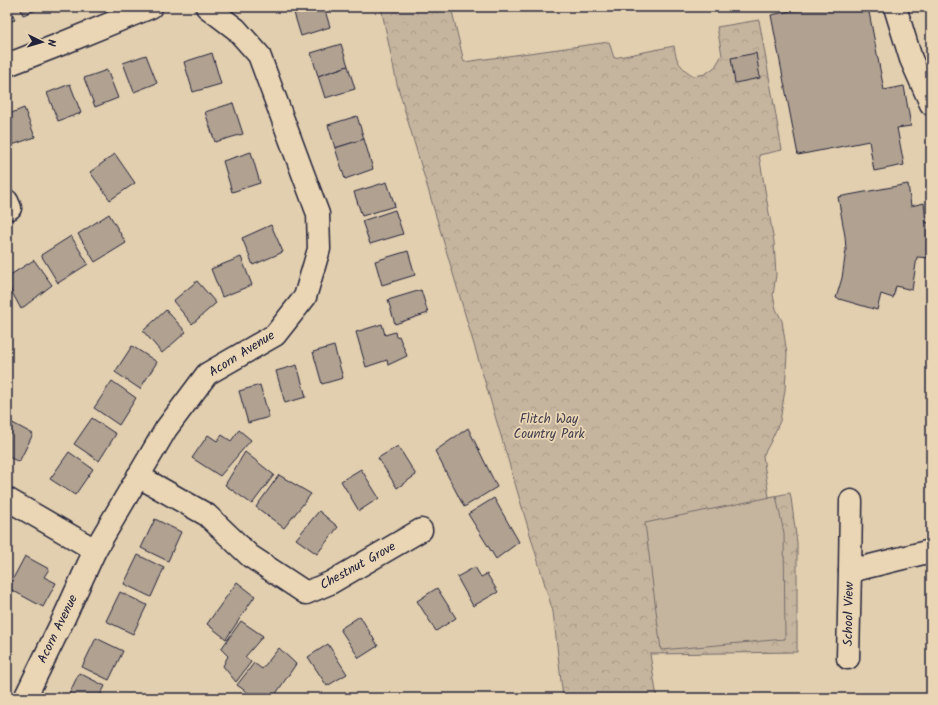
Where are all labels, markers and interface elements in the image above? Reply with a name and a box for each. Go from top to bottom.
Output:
north arrow [22,22,62,62]
text: N [42,39,60,47]
street label: Acorn Avenue [205,325,279,383]
park label: Flitch Way Country Park [513,409,585,445]
street label: Chestnut Grove [316,536,400,596]
street label: School View [838,581,860,646]
street label: Acorn Avenue [32,591,84,667]

